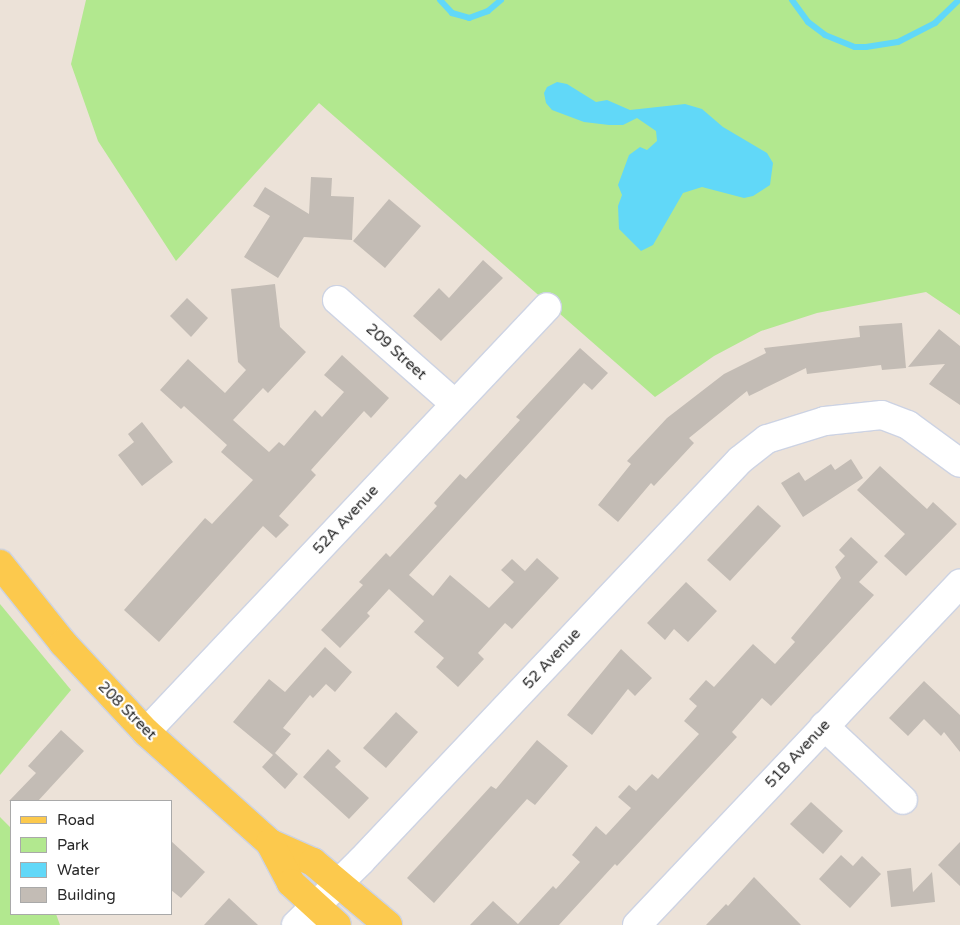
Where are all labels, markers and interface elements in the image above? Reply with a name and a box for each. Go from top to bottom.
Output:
street label: 209 Street [362,320,430,384]
street label: 52A Avenue [310,482,382,558]
street label: 52 Avenue [519,625,585,693]
street label: 208 Street [94,678,160,744]
street label: 51B Avenue [762,716,834,792]
legend [10,800,172,915]
text: Road [57,811,95,829]
text: Park [57,836,89,854]
text: Water [57,861,100,879]
text: Building [57,886,116,904]

